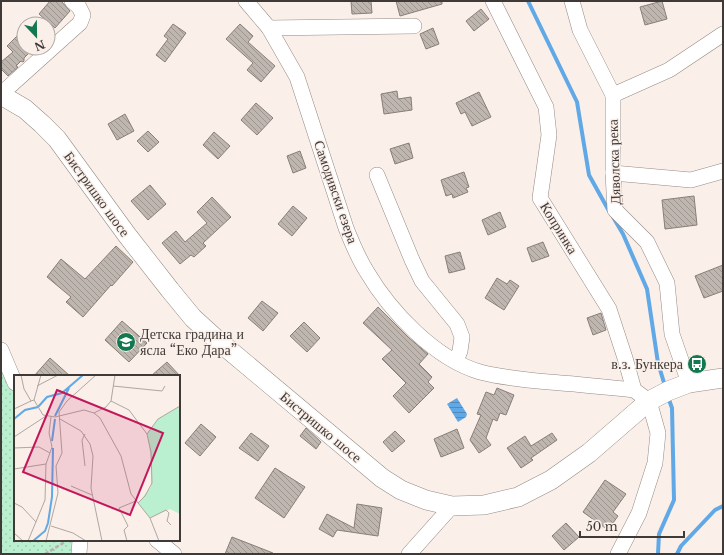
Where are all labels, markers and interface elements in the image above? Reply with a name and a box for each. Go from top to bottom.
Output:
north arrow [16,16,56,56]
text: N [32,37,47,54]
street label: Дяволска река [603,118,624,205]
street label: Самодивски езера [310,138,362,247]
street label: Бистришко шосе [60,148,134,240]
street label: Копринка [536,199,582,258]
place label: Детска градина и ясла “Еко Дара” [140,325,245,359]
school or university icon: Детска градина и ясла “Еко Дара” [115,331,137,353]
bus stop icon: в.з. Бункера [686,353,708,375]
place label: в.з. Бункера [611,355,684,373]
inset map [14,375,180,541]
street label: Бистришко шосе [276,388,366,466]
scale bar [580,513,684,539]
text: 50 m [586,519,618,534]

